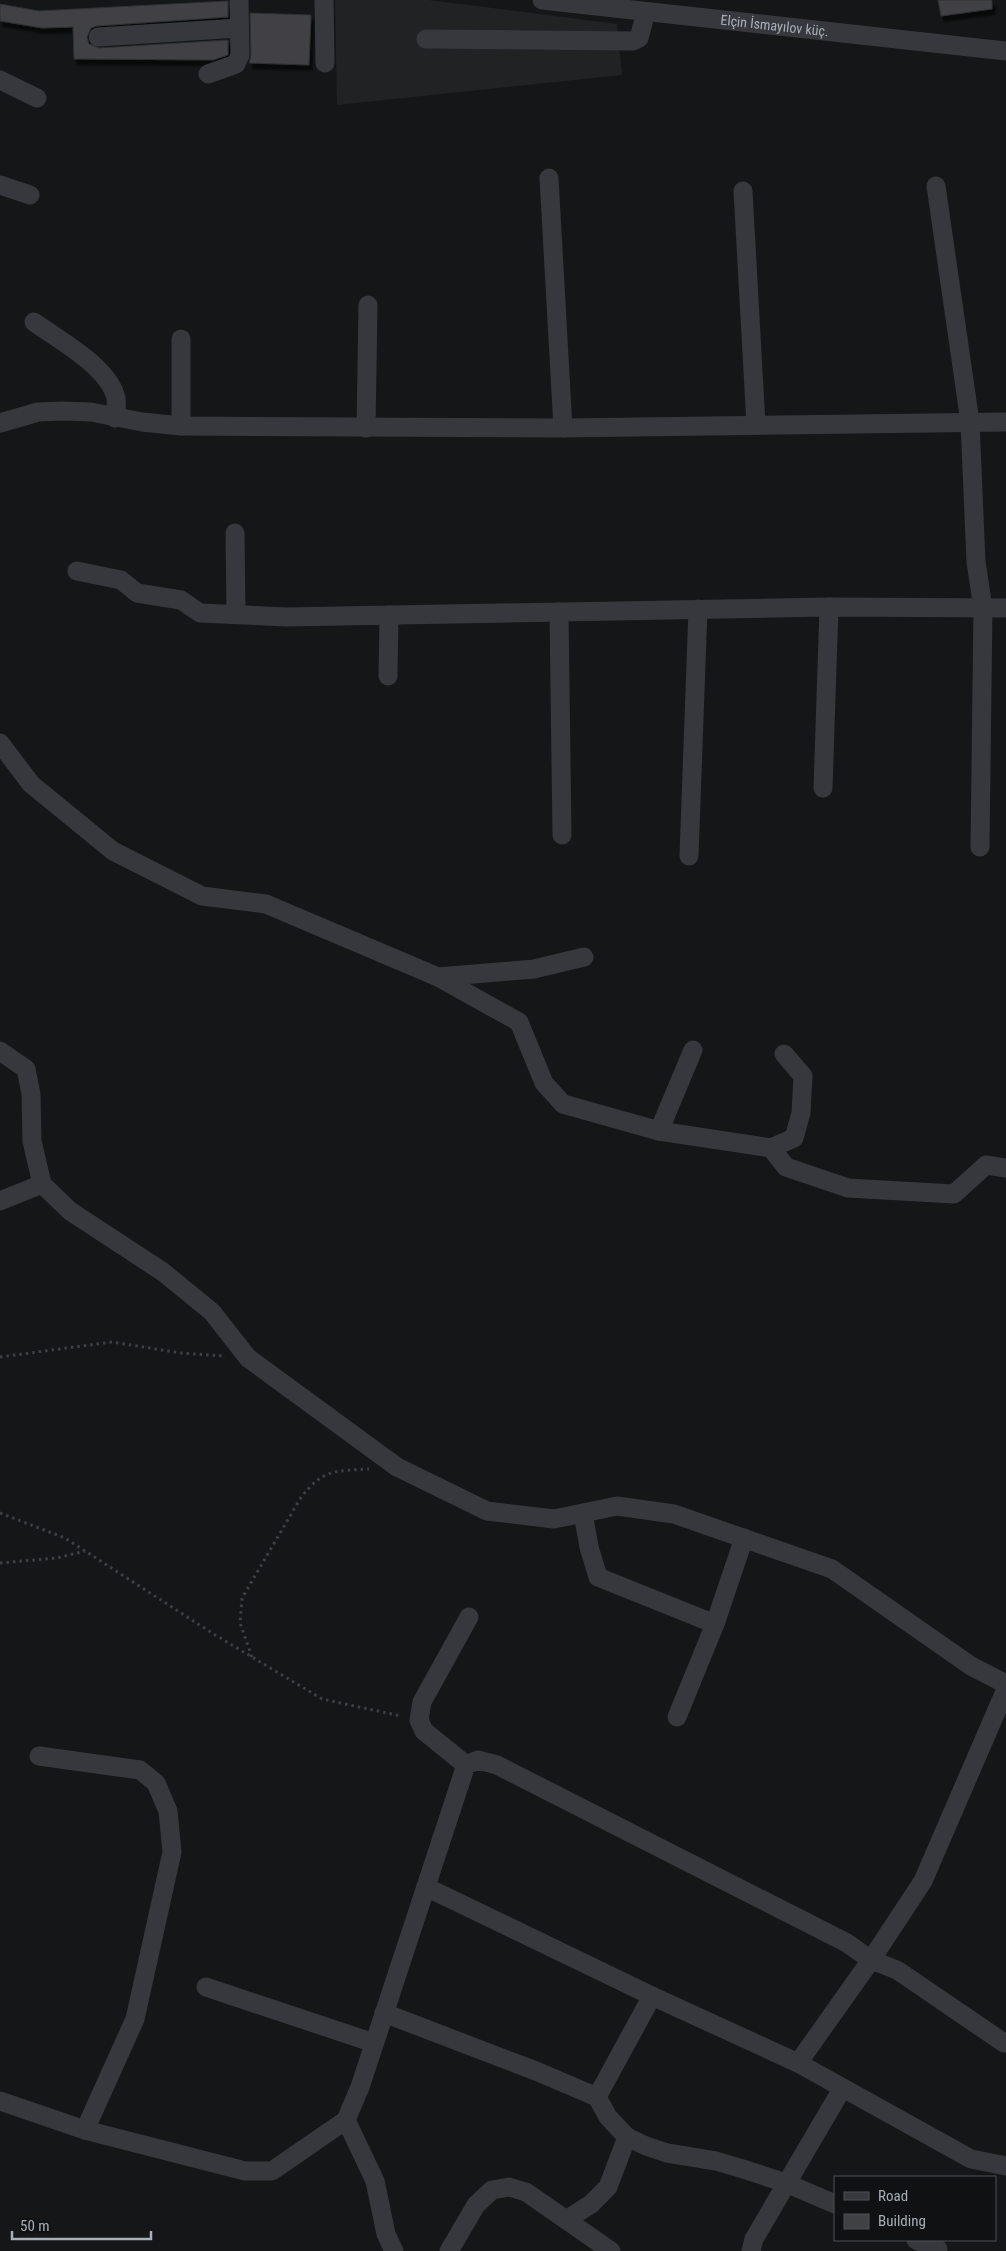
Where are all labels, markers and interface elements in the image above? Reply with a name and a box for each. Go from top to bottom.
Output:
street label: Elçin İsmayılov küç. [720,12,829,39]
legend [834,2176,996,2241]
text: Road [878,2187,908,2205]
scale bar [12,2208,151,2240]
text: Building [878,2212,926,2230]
text: 50 m [20,2217,50,2235]

